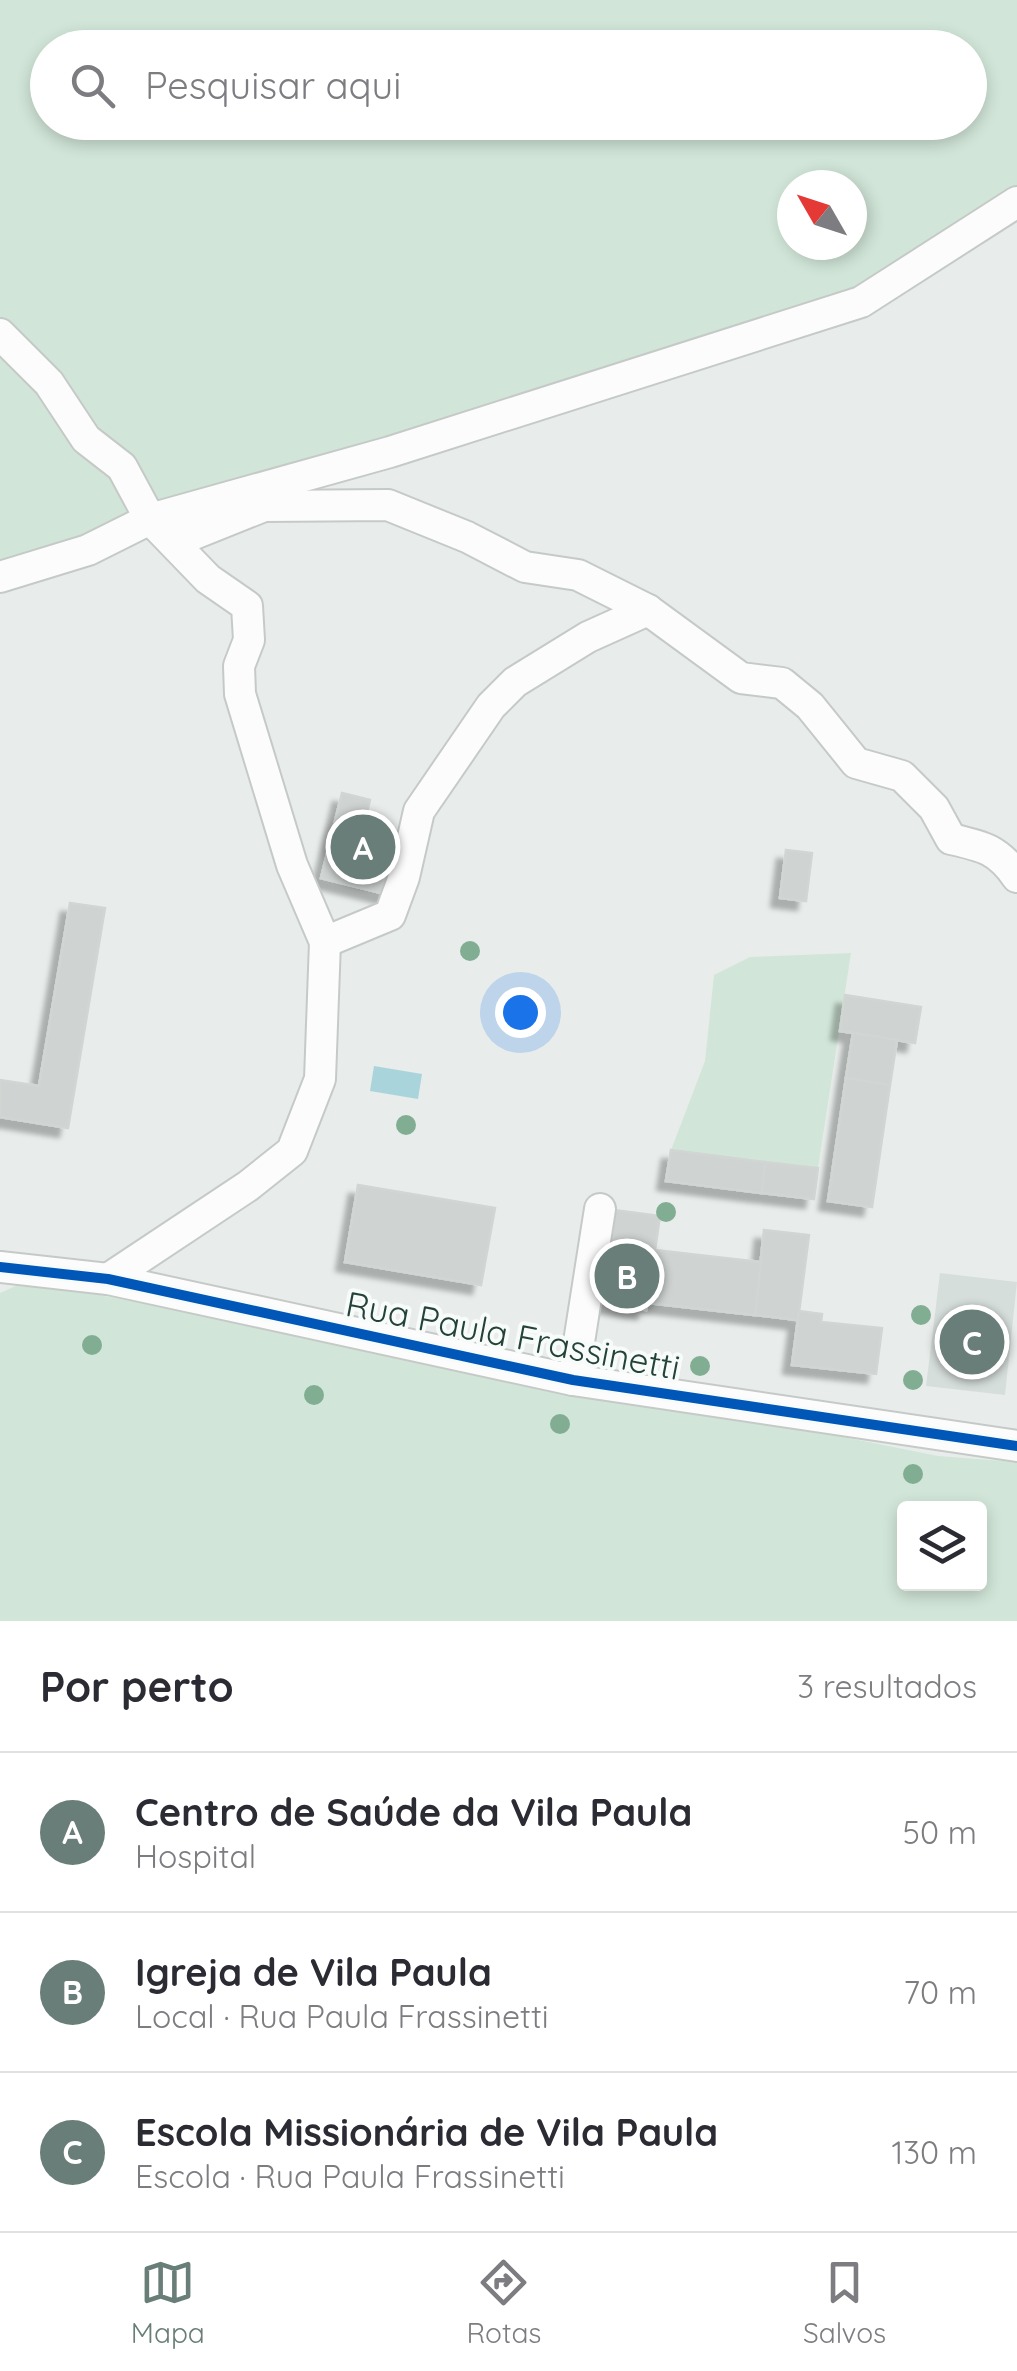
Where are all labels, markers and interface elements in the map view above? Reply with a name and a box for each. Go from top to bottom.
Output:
search box [30,30,987,140]
icon: search [65,58,120,113]
text: Pesquisar aqui [145,61,401,109]
north arrow [777,170,867,260]
pin: A [330,810,396,884]
your location [495,987,546,1038]
pin: B [594,1238,660,1314]
street label: Rua Paula Frassinetti [342,1281,684,1389]
pin: C [940,1304,1004,1380]
map controls [897,1501,987,1591]
button: layers [897,1501,987,1591]
text: Por perto [40,1660,234,1713]
text: 3 resultados [797,1666,977,1706]
text: Centro de Saúde da Vila Paula [135,1788,692,1836]
text: A [62,1812,83,1852]
text: 50 m [903,1812,977,1852]
text: Hospital [135,1836,256,1876]
text: Igreja de Vila Paula [135,1948,492,1996]
text: B [62,1972,83,2012]
text: 70 m [904,1972,977,2012]
text: Local · Rua Paula Frassinetti [135,1996,549,2036]
text: Escola Missionária de Vila Paula [135,2108,718,2156]
text: C [62,2132,83,2172]
text: 130 m [891,2132,977,2172]
text: Escola · Rua Paula Frassinetti [135,2156,565,2196]
tab: Mapa [131,2255,205,2350]
tab: Rotas [466,2255,542,2350]
tab: Salvos [803,2255,886,2350]

